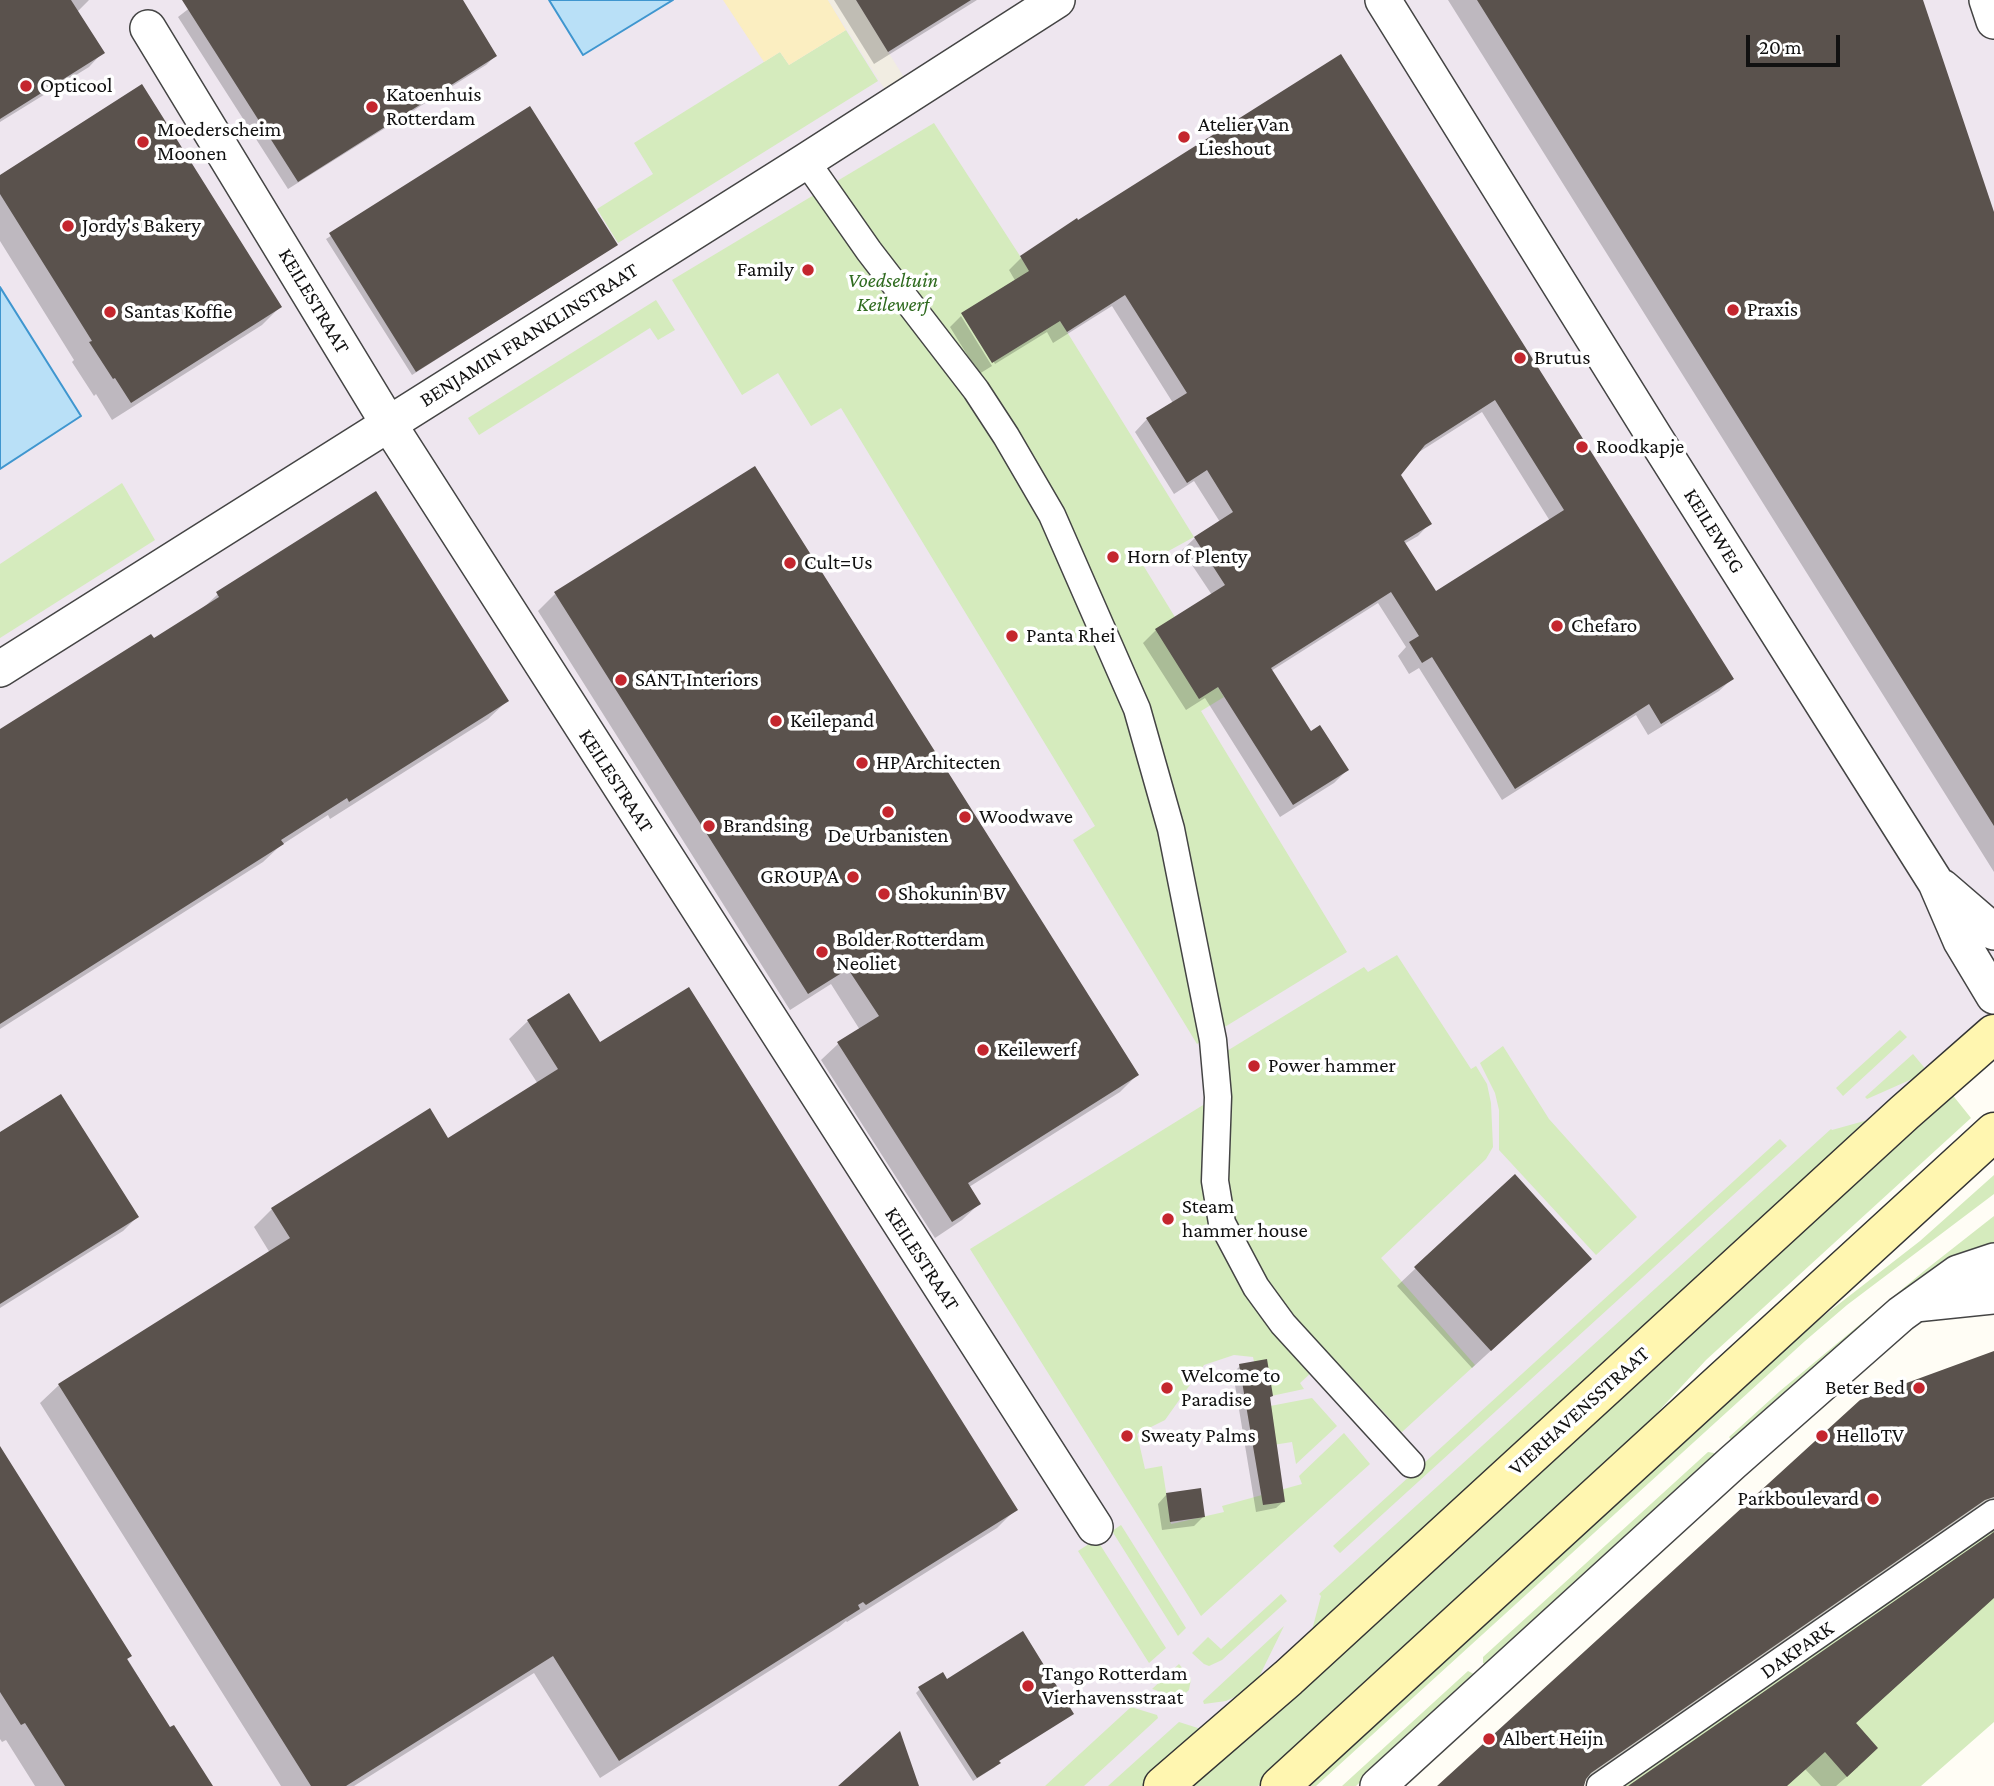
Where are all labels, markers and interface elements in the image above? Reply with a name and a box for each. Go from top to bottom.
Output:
scale bar [1749,21,1843,65]
text: 20 m [1759,35,1802,59]
place label: Opticool [40,73,112,99]
marker: Opticool [18,78,34,94]
place label: Katoenhuis Rotterdam [386,82,481,132]
marker: Katoenhuis Rotterdam [364,99,380,115]
place label: Atelier Van Lieshout [1198,112,1289,162]
place label: Moederscheim Moonen [157,117,281,167]
marker: Atelier Van Lieshout [1176,129,1192,145]
marker: Moederscheim Moonen [135,134,151,150]
place label: Jordy's Bakery [82,213,201,239]
marker: Jordy's Bakery [60,218,76,234]
street label: KEILESTRAAT [273,244,355,358]
street label: BENJAMIN FRANKLINSTRAAT [415,257,643,413]
place label: Family [737,257,794,283]
marker: Family [800,262,816,278]
park label: Voedseltuin Keilewerf [848,268,938,318]
place label: Praxis [1747,297,1798,323]
place label: Santas Koffie [124,299,232,325]
marker: Praxis [1725,302,1741,318]
marker: Santas Koffie [102,304,118,320]
place label: Brutus [1534,345,1590,371]
marker: Brutus [1512,350,1528,366]
place label: Roodkapje [1596,434,1684,460]
marker: Roodkapje [1574,439,1590,455]
street label: KEILEWEG [1678,484,1750,578]
place label: Horn of Plenty [1127,544,1248,570]
marker: Horn of Plenty [1105,549,1121,565]
place label: Cult=Us [804,550,872,576]
marker: Cult=Us [782,555,798,571]
place label: Chefaro [1571,613,1637,639]
marker: Chefaro [1549,618,1565,634]
place label: Panta Rhei [1026,623,1115,649]
marker: Panta Rhei [1004,628,1020,644]
place label: SANT Interiors [635,667,759,693]
marker: SANT Interiors [613,672,629,688]
place label: Keilepand [790,708,874,734]
marker: Keilepand [768,713,784,729]
street label: KEILESTRAAT [573,724,659,838]
place label: HP Architecten [876,750,1001,776]
marker: HP Architecten [854,755,870,771]
marker: De Urbanisten [880,804,896,820]
place label: Woodwave [979,804,1073,830]
marker: Woodwave [957,809,973,825]
place label: Brandsing [723,813,809,839]
marker: Brandsing [701,818,717,834]
place label: De Urbanisten [828,823,948,849]
place label: GROUP A [760,864,839,890]
marker: GROUP A [845,869,861,885]
place label: Shokunin BV [898,881,1006,907]
marker: Shokunin BV [876,886,892,902]
place label: Bolder Rotterdam Neoliet [836,927,985,977]
marker: Bolder Rotterdam Neoliet [814,944,830,960]
place label: Keilewerf [997,1037,1076,1063]
marker: Keilewerf [975,1042,991,1058]
place label: Power hammer [1268,1053,1396,1079]
marker: Power hammer [1246,1058,1262,1074]
place label: Steam hammer house [1182,1194,1308,1244]
street label: KEILESTRAAT [879,1202,965,1316]
marker: Steam hammer house [1160,1211,1176,1227]
street label: VIERHAVENSSTRAAT [1503,1341,1655,1481]
place label: Welcome to Paradise [1181,1363,1280,1413]
place label: Beter Bed [1825,1375,1905,1401]
marker: Welcome to Paradise [1159,1380,1175,1396]
marker: Beter Bed [1911,1380,1927,1396]
place label: Sweaty Palms [1141,1423,1256,1449]
place label: HelloTV [1836,1423,1904,1449]
marker: Sweaty Palms [1119,1428,1135,1444]
marker: HelloTV [1814,1428,1830,1444]
place label: Parkboulevard [1738,1486,1859,1512]
marker: Parkboulevard [1865,1491,1881,1507]
street label: DAKPARK [1756,1616,1838,1684]
place label: Tango Rotterdam Vierhavensstraat [1042,1661,1188,1711]
marker: Tango Rotterdam Vierhavensstraat [1020,1678,1036,1694]
place label: Albert Heijn [1503,1726,1604,1752]
marker: Albert Heijn [1481,1731,1497,1747]

